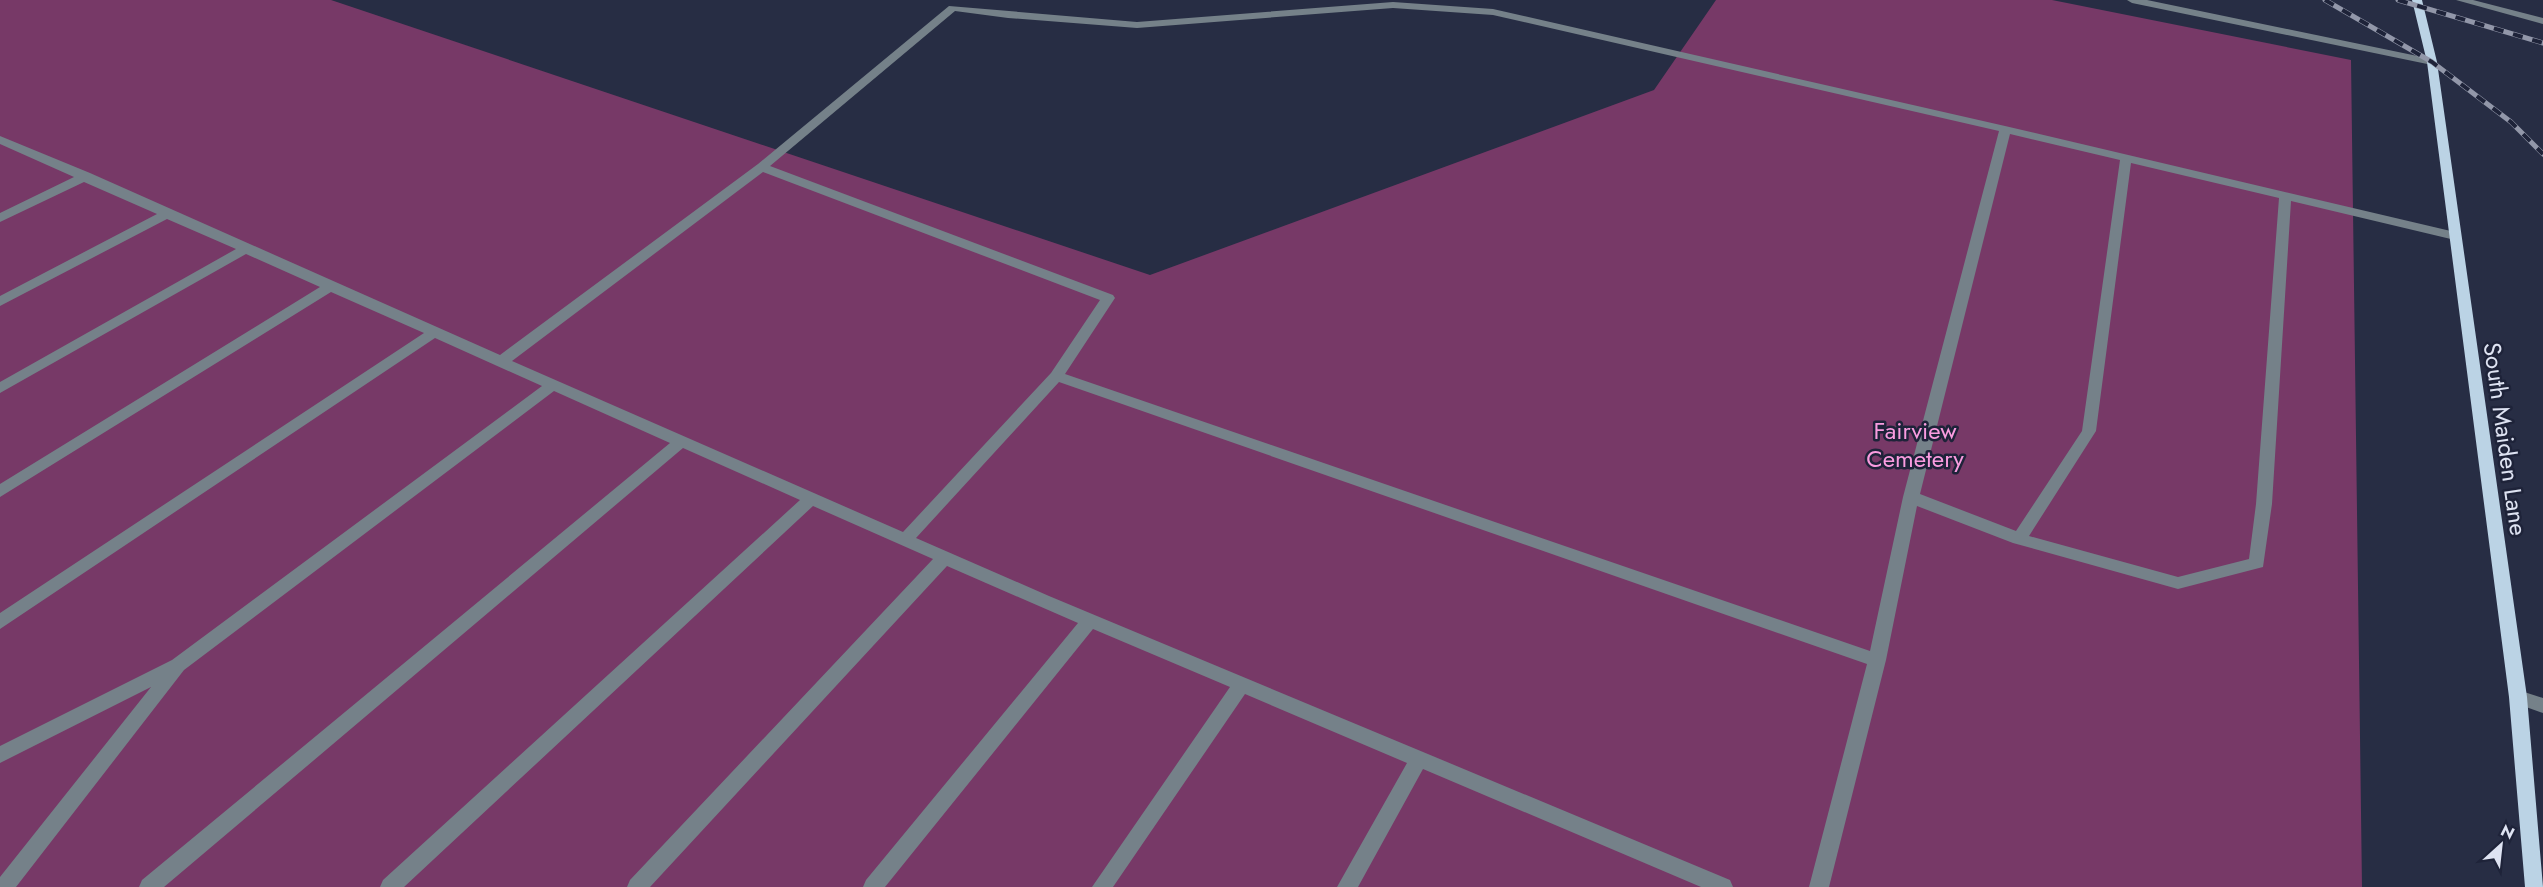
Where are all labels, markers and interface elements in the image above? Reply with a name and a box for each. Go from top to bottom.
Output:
street label: South Maiden Lane [2475,340,2536,538]
park label: Fairview Cemetery [1866,413,1964,476]
north arrow [2471,815,2531,875]
text: N [2497,819,2518,845]

